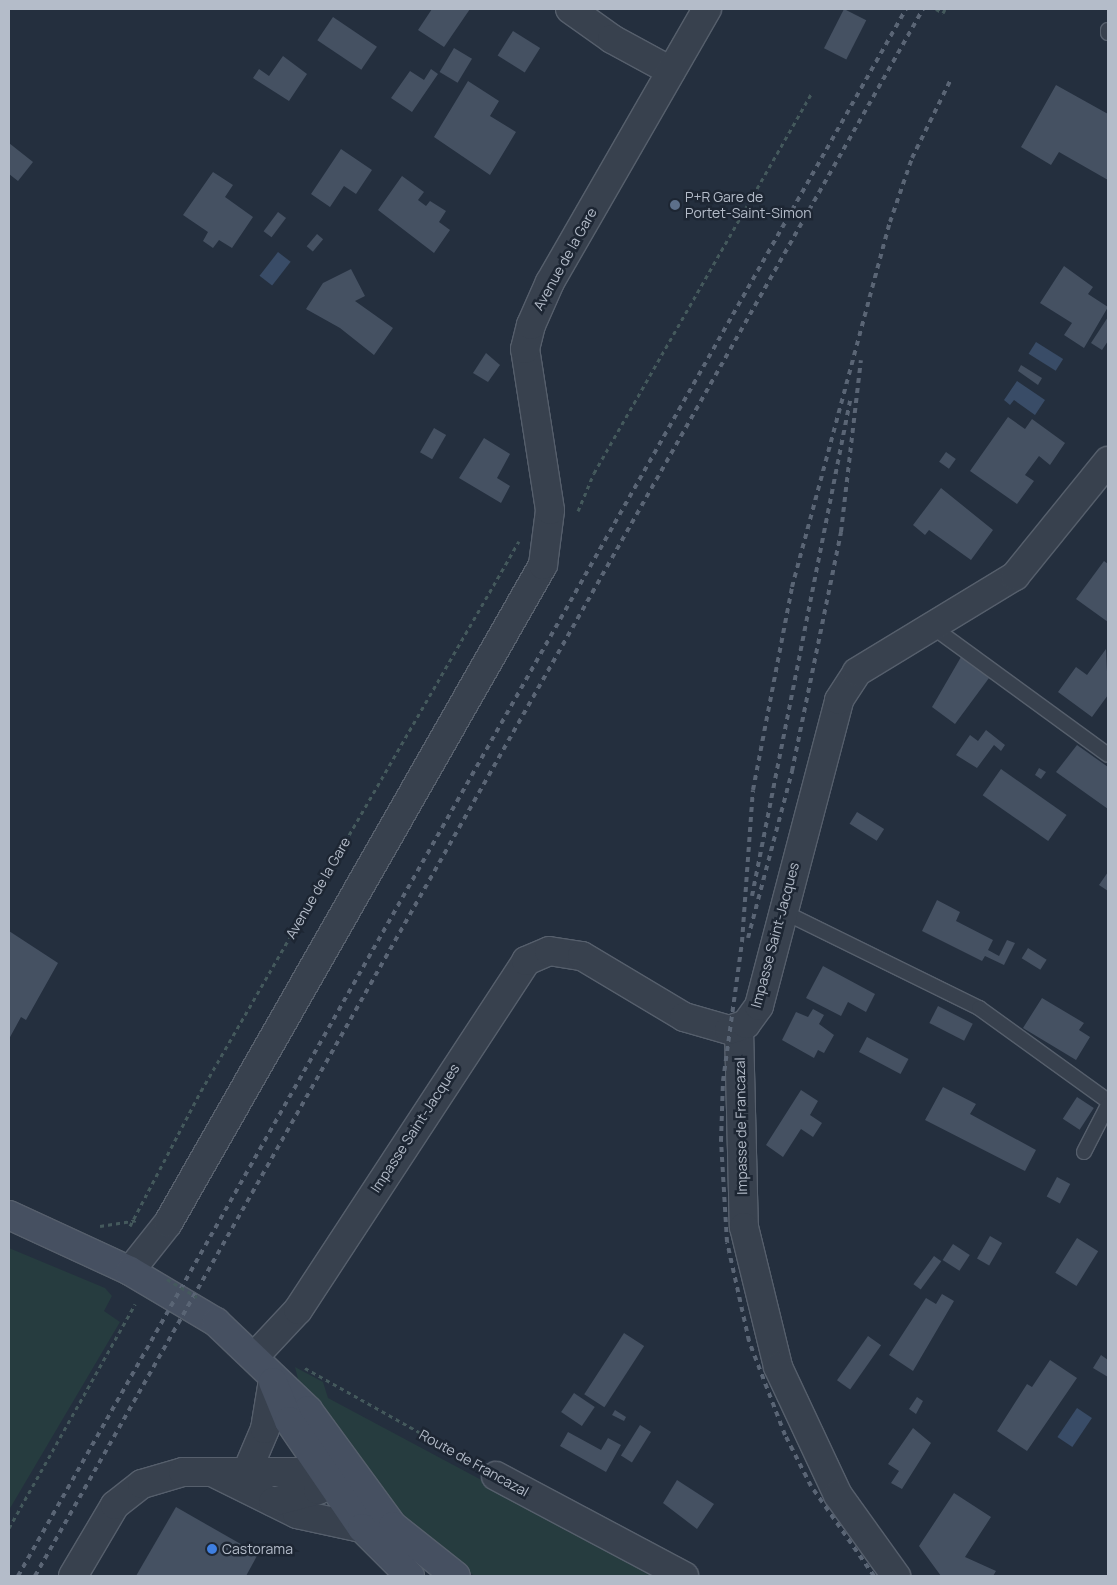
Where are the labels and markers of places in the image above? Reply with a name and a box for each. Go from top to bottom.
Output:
place label: P+R Gare de Portet-Saint-Simon [685,189,812,222]
marker: P+R Gare de Portet-Saint-Simon [669,199,681,211]
place label: Castorama [222,1541,293,1557]
marker: Castorama [206,1543,218,1555]

